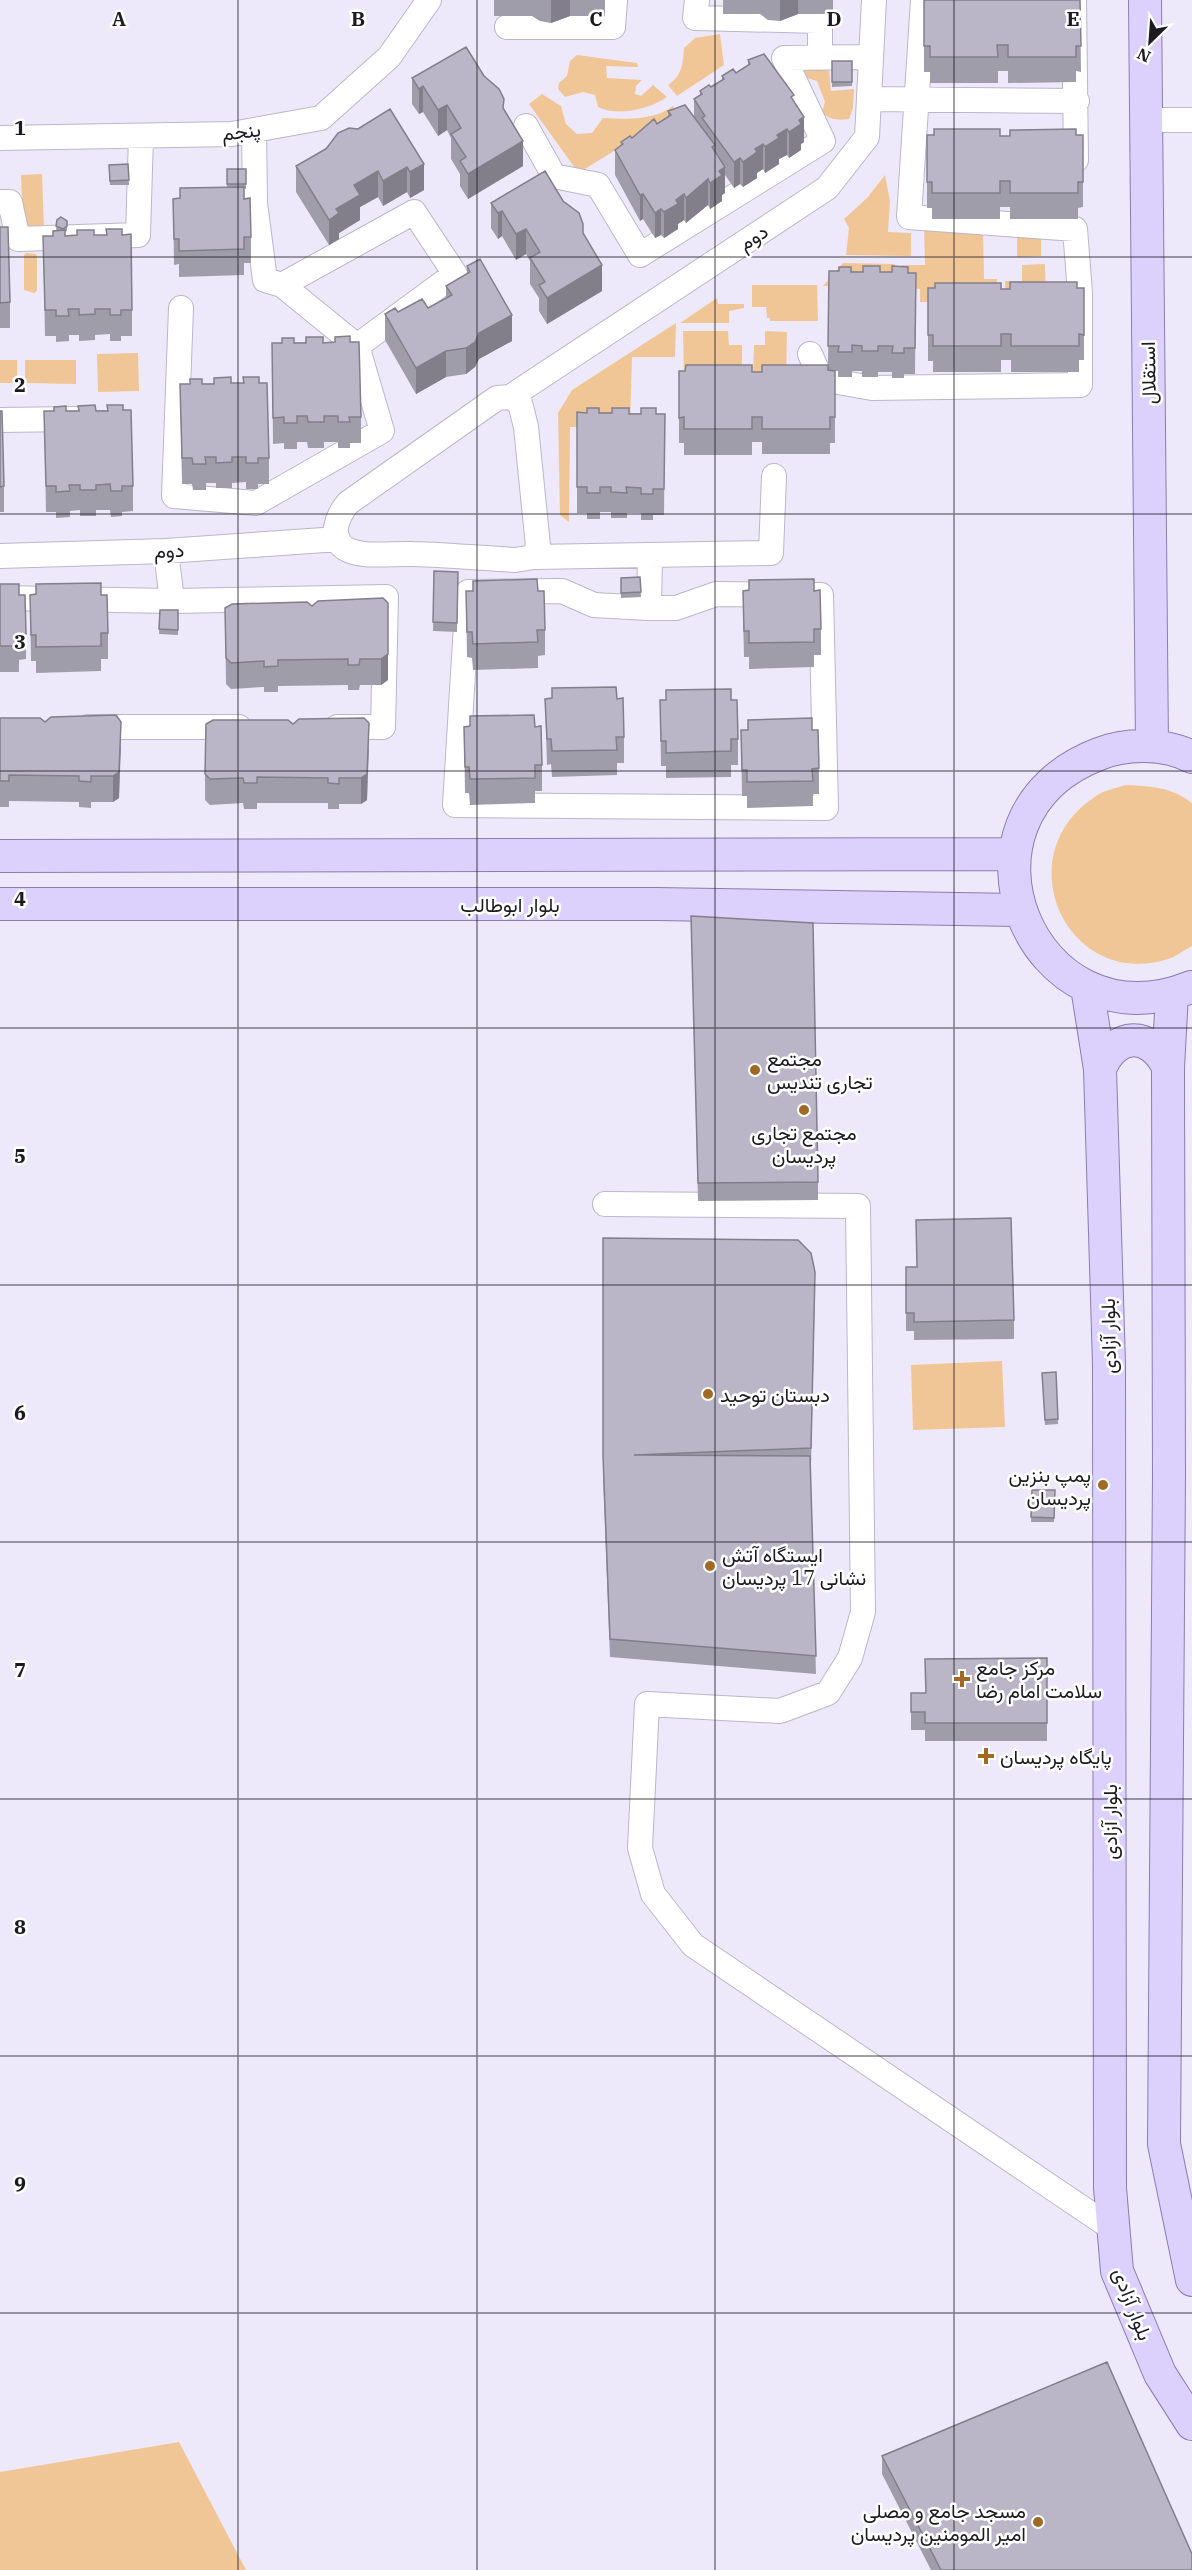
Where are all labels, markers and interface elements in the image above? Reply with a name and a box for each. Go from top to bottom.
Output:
text: A [112,5,126,32]
text: B [351,5,365,32]
text: C [589,5,603,32]
text: D [826,5,842,32]
text: E [1066,5,1080,32]
north arrow [1120,12,1180,72]
text: N [1134,44,1154,67]
text: 1 [14,114,26,141]
street label: پنجم [220,115,262,148]
street label: دوم [733,217,773,257]
street label: استقلال [1134,341,1162,405]
text: 2 [14,371,26,398]
street label: دوم [153,536,185,564]
text: 3 [14,628,26,655]
text: 4 [14,885,26,912]
street label: بلوار ابوطالب [460,891,560,918]
place label: مجتمع تجاری تندیس [767,1045,873,1095]
marker: مجتمع تجاری تندیس [748,1063,762,1077]
marker: مجتمع تجاری پردیسان [797,1103,811,1117]
place label: مجتمع تجاری پردیسان [751,1119,857,1170]
text: 5 [14,1142,26,1169]
street label: بلوار آزادی [1094,1298,1122,1374]
place label: دبستان توحید [720,1381,830,1408]
marker: دبستان توحید [701,1387,715,1401]
text: 6 [14,1399,26,1426]
place label: پمپ بنزین پردیسان [1008,1461,1091,1512]
marker: پمپ بنزین پردیسان [1096,1478,1110,1492]
place label: ایستگاه آتش نشانی 17 پردیسان [722,1541,866,1592]
marker: ایستگاه آتش نشانی 17 پردیسان [703,1559,717,1573]
place label: مرکز جامع سلامت امام رضا [976,1654,1102,1704]
text: 7 [14,1656,26,1683]
marker: مرکز جامع سلامت امام رضا [953,1670,971,1688]
place label: پایگاه پردیسان [1000,1743,1112,1771]
marker: پایگاه پردیسان [977,1747,995,1765]
street label: بلوار آزادی [1096,1784,1123,1860]
text: 8 [14,1913,26,1940]
text: 9 [14,2170,26,2197]
street label: بلوار آزادی [1107,2264,1159,2344]
place label: مسجد جامع و مصلی امیر المومنین پردیسان [851,2497,1026,2548]
marker: مسجد جامع و مصلی امیر المومنین پردیسان [1031,2515,1045,2529]

